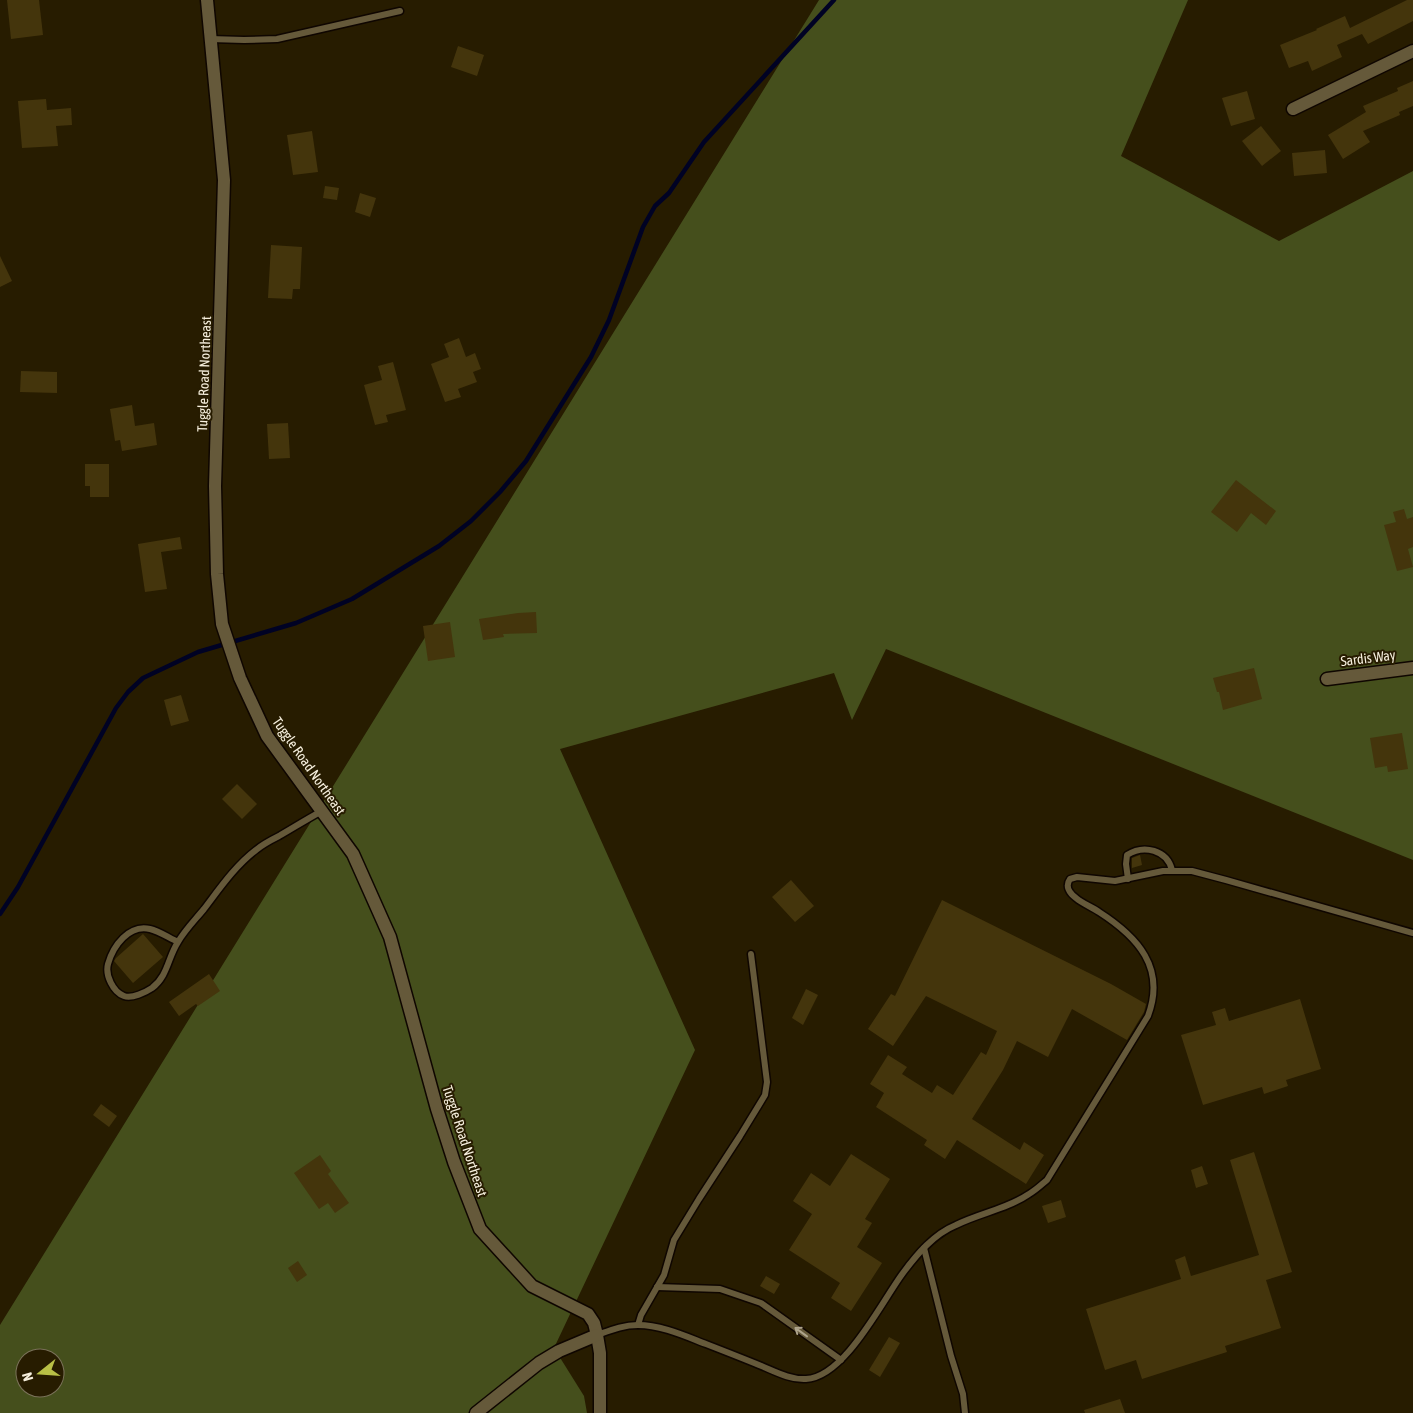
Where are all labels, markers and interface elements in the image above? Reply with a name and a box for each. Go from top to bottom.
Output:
street label: Tuggle Road Northeast [194,316,214,432]
street label: Sardis Way [1340,647,1397,669]
street label: Tuggle Road Northeast [269,714,349,818]
street label: Tuggle Road Northeast [439,1083,491,1199]
one-way arrow [795,1326,809,1337]
north arrow [15,1348,65,1398]
text: N [19,1371,36,1383]

